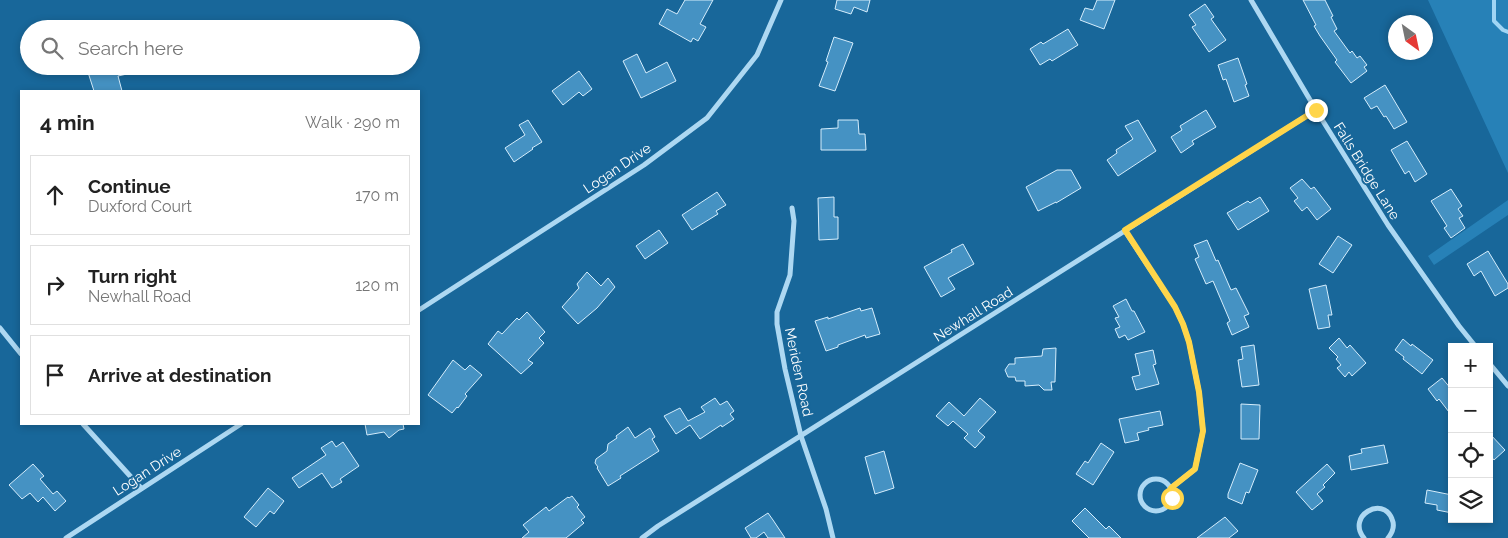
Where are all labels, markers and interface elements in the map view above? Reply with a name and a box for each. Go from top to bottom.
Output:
north arrow [1388,15,1433,60]
search box [20,20,420,75]
icon: search [38,34,66,62]
text: Search here [78,37,184,59]
route end [1305,99,1328,122]
text: 4 min [40,110,95,135]
text: Walk · 290 m [305,113,400,132]
street label: Falls Bridge Lane [1331,119,1403,223]
street label: Logan Drive [580,140,654,196]
text: Continue [88,175,171,197]
icon: ahead [41,181,69,209]
text: 170 m [355,186,399,205]
text: Duxford Court [88,197,192,216]
text: Turn right [88,265,177,287]
icon: right [41,271,69,299]
text: 120 m [355,276,399,295]
street label: Newhall Road [930,283,1016,345]
text: Newhall Road [88,287,191,306]
street label: Meriden Road [782,326,816,418]
map controls [1448,343,1493,523]
button: + [1448,343,1493,388]
icon: arrive [41,361,69,389]
text: Arrive at destination [88,364,272,386]
button: − [1448,388,1493,433]
button: locate [1448,433,1493,478]
street label: Logan Drive [110,443,184,499]
button: layers [1448,478,1493,523]
route start [1161,487,1184,510]

